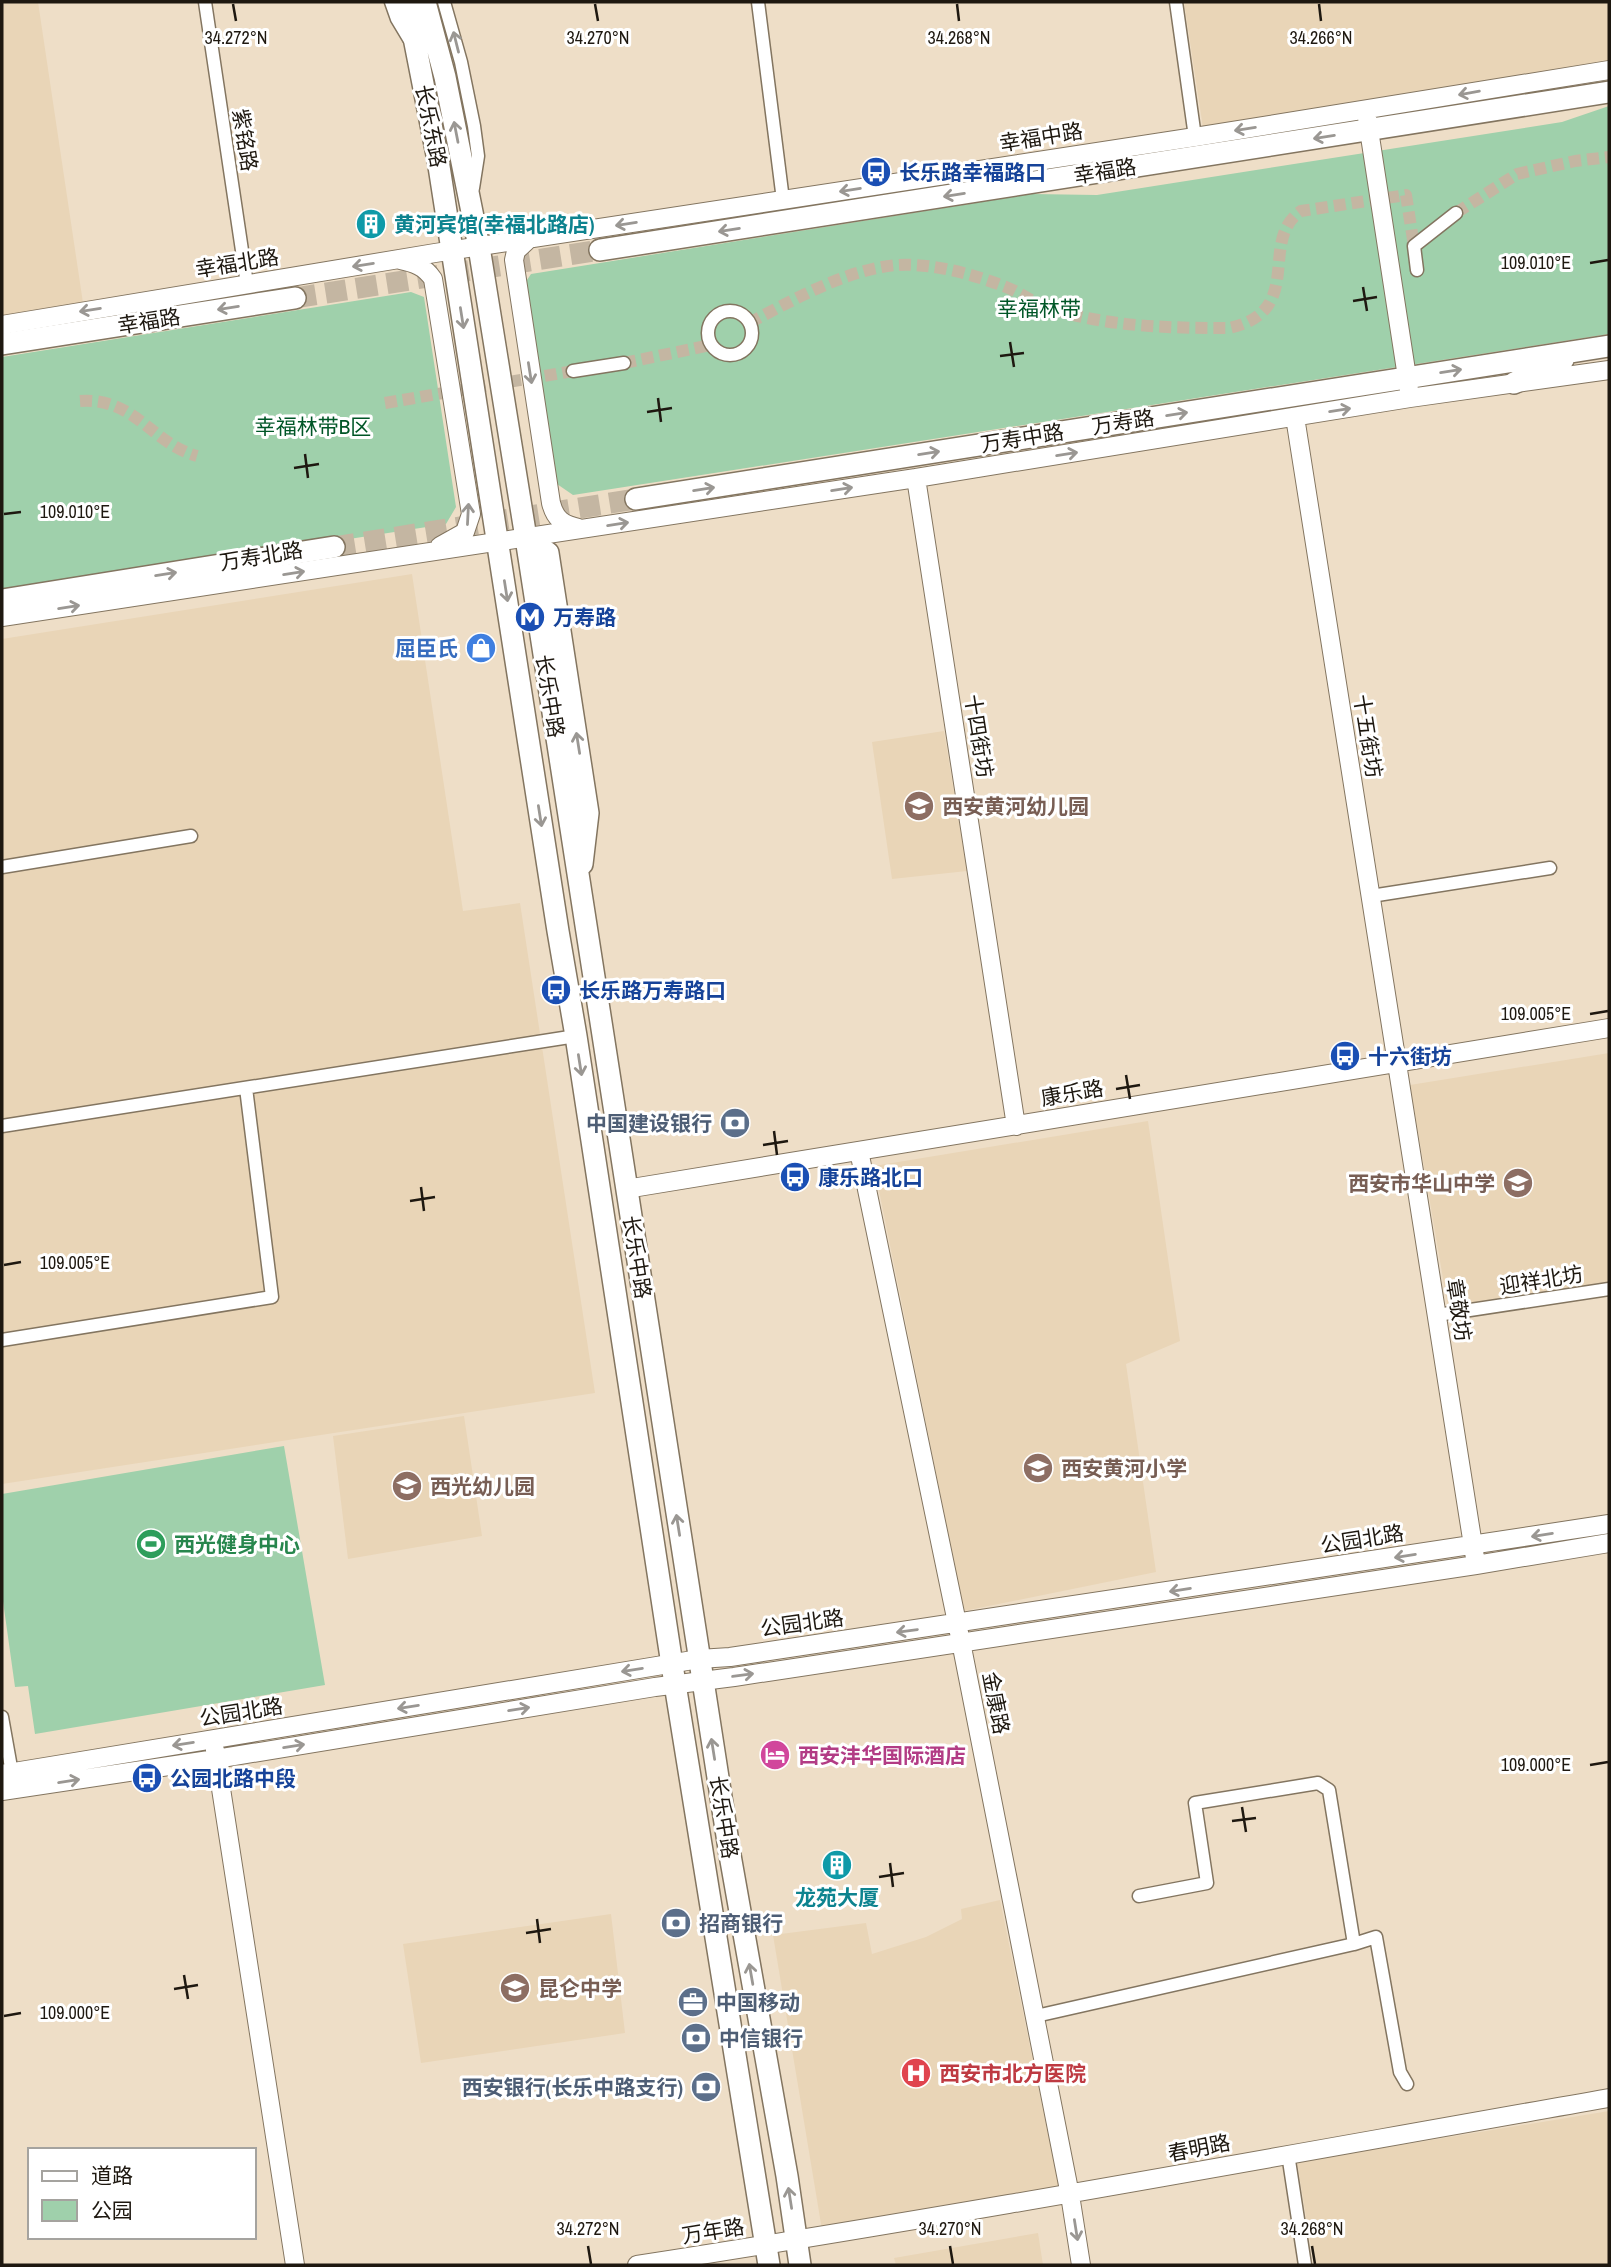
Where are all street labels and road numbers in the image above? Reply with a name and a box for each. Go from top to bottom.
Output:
street label: 长乐东路 [409,82,453,170]
street label: 紫铭路 [226,107,264,173]
street label: 幸福中路 [997,116,1085,158]
street label: 幸福路 [1072,152,1138,190]
street label: 幸福北路 [193,242,281,284]
street label: 幸福路 [116,302,182,340]
street label: 万寿路 [1090,403,1156,441]
street label: 万寿中路 [978,417,1066,459]
street label: 万寿北路 [217,535,305,577]
street label: 长乐中路 [529,652,571,740]
street label: 十四街坊 [958,692,1000,780]
street label: 十五街坊 [1347,692,1389,780]
street label: 康乐路 [1038,1073,1106,1113]
street label: 长乐中路 [616,1213,658,1301]
street label: 迎祥北坊 [1497,1259,1585,1301]
street label: 章敬坊 [1440,1277,1478,1343]
street label: 公园北路 [1318,1518,1406,1560]
street label: 公园北路 [758,1603,846,1643]
street label: 金康路 [976,1669,1016,1737]
street label: 公园北路 [197,1691,285,1733]
street label: 长乐中路 [703,1773,745,1861]
street label: 春明路 [1165,2128,1233,2168]
street label: 万年路 [680,2212,746,2250]

